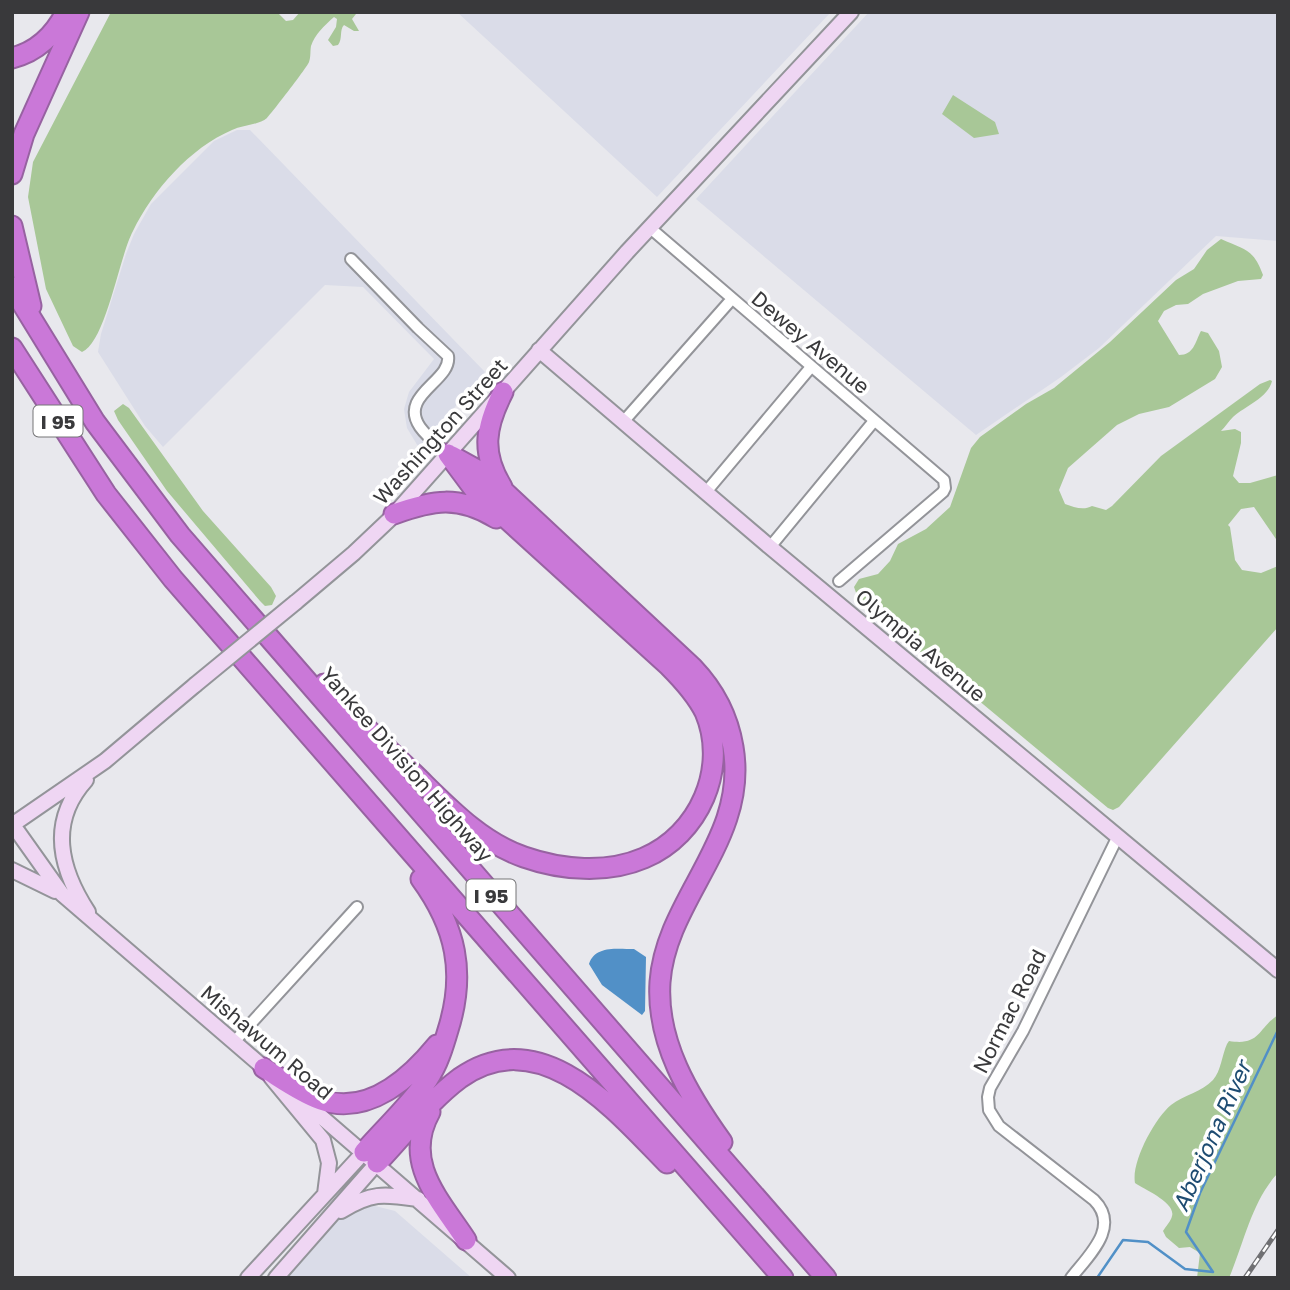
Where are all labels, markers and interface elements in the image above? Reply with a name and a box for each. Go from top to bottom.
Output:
street label: Dewey Avenue [747,285,875,399]
street label: Washington Street [367,352,513,510]
road number: I 95 [34,406,82,436]
street label: Olympia Avenue [851,583,991,707]
street label: Yankee Division Highway [315,661,499,867]
road number: I 95 [466,880,516,911]
street label: Normac Road [967,945,1051,1077]
street label: Mishawum Road [196,979,338,1105]
water label: Aberjona River [1165,1054,1258,1215]

